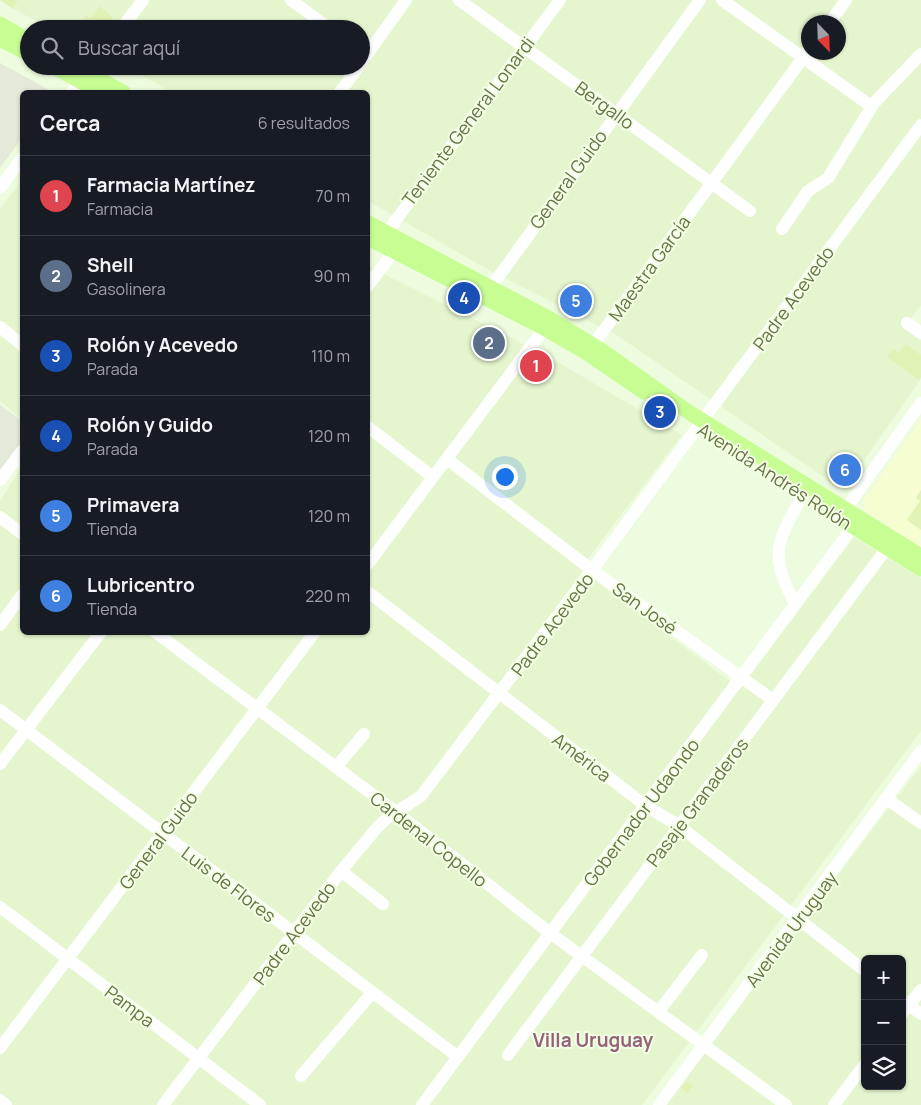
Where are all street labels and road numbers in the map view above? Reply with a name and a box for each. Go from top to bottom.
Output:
street label: Teniente General Lonardi [396,31,540,211]
street label: Bergallo [571,75,639,135]
street label: General Guido [524,125,612,233]
street label: Maestra García [603,210,695,326]
street label: Padre Acevedo [747,241,839,355]
street label: Avenida Andrés Rolón [693,417,857,535]
street label: Padre Acevedo [505,567,599,681]
street label: San José [608,576,682,640]
street label: América [548,727,616,787]
street label: Gobernador Udaondo [578,733,704,891]
street label: Pasaje Granaderos [641,733,753,871]
street label: General Guido [113,786,203,894]
street label: Cardenal Copello [366,786,492,892]
street label: Luis de Flores [177,841,281,927]
street label: Avenida Uruguay [740,866,843,992]
street label: Padre Acevedo [247,876,341,990]
street label: Pampa [100,979,160,1033]

